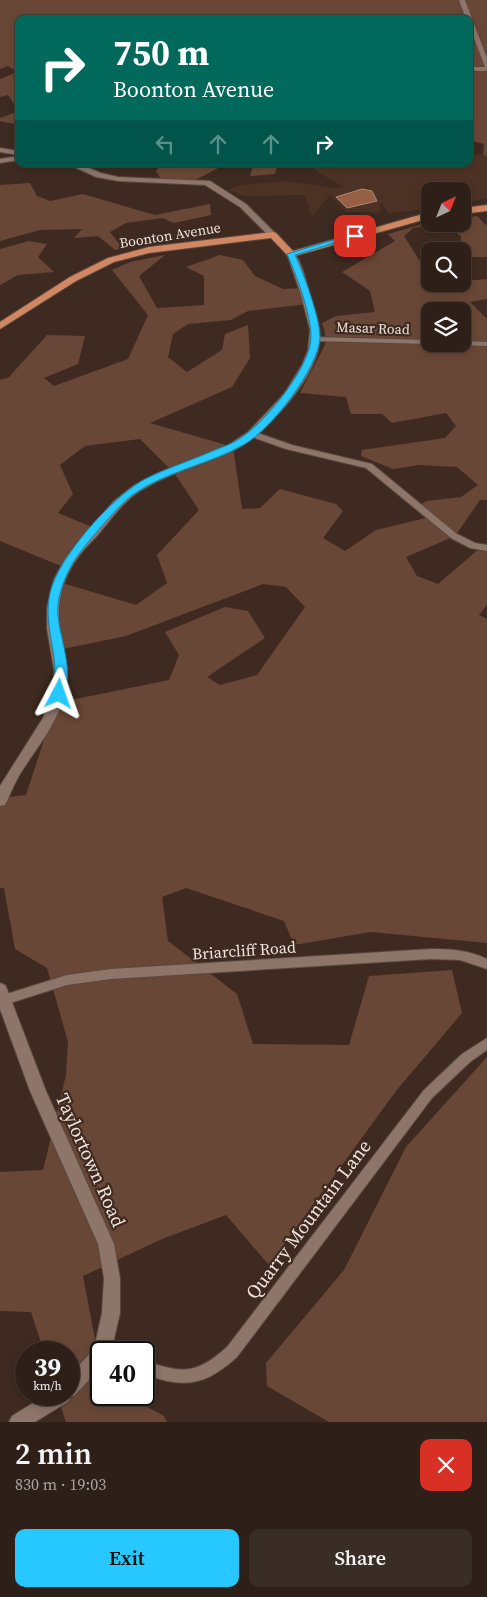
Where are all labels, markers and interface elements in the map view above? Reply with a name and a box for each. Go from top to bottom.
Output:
text: 750 m [113,29,209,77]
icon: right [30,35,95,100]
text: Boonton Avenue [113,74,274,104]
icon: left [151,130,179,158]
icon: ahead [204,130,232,158]
icon: ahead [257,130,285,158]
icon: right [310,130,338,158]
north arrow [421,182,471,232]
map controls [421,182,471,352]
pin [334,215,376,257]
street label: Boonton Avenue [118,217,222,253]
icon: arrive [341,222,369,250]
button: search [421,242,471,292]
button: layers [421,302,471,352]
street label: Masar Road [336,317,410,339]
position arrow [32,667,84,719]
street label: Briarcliff Road [191,935,297,965]
street label: Taylortown Road [50,1089,132,1231]
street label: Quarry Mountain Lane [239,1134,377,1304]
speed limit sign: 40 [90,1341,155,1406]
text: 39 [34,1350,61,1384]
text: km/h [33,1378,62,1394]
text: 2 min [15,1433,92,1474]
button: close [420,1439,472,1491]
text: 830 m · 19:03 [15,1473,106,1495]
button: Exit [15,1529,239,1587]
button: Share [249,1529,472,1587]

